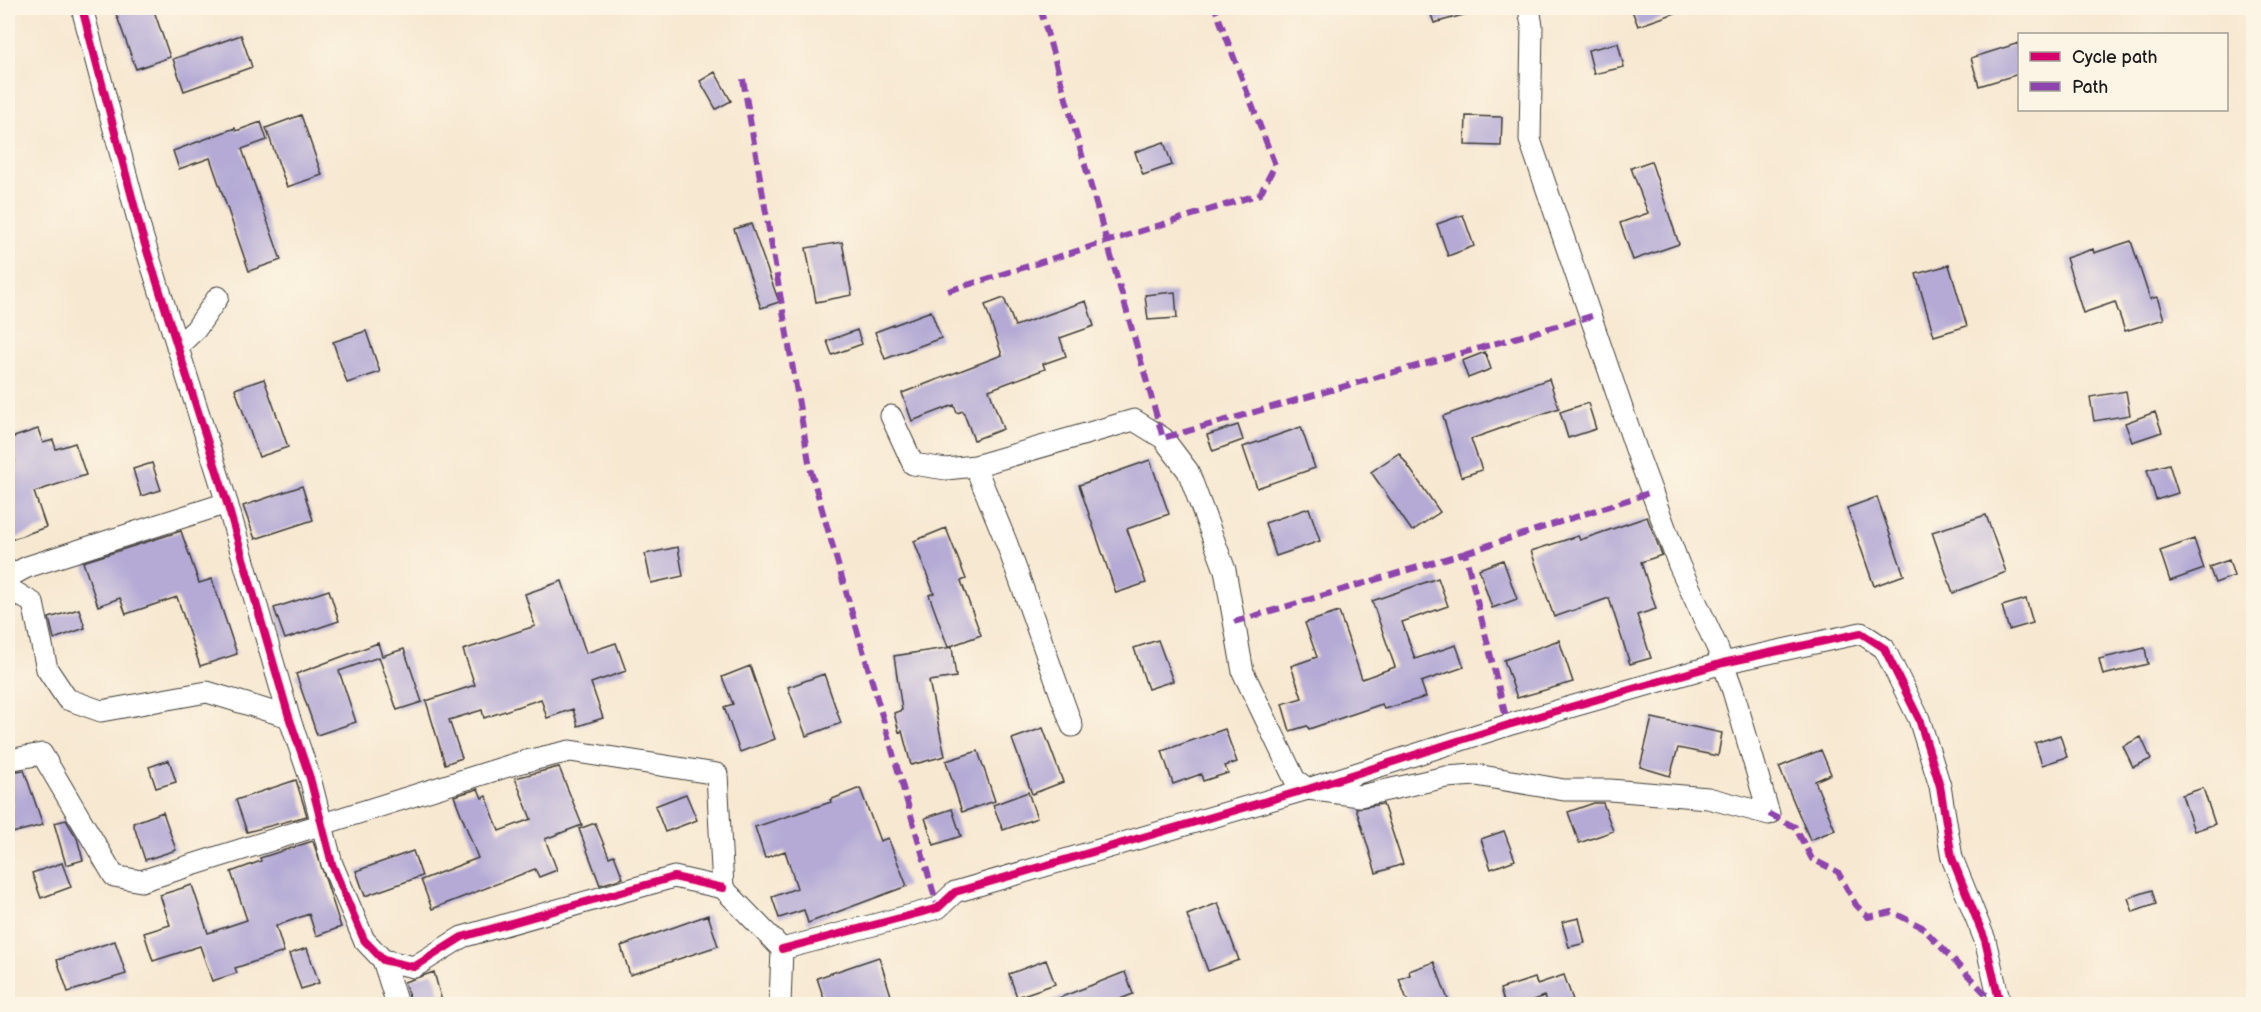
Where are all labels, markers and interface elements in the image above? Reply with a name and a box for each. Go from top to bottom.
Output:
legend [2018,33,2228,111]
text: Cycle path [2072,47,2158,68]
text: Path [2072,77,2108,98]

